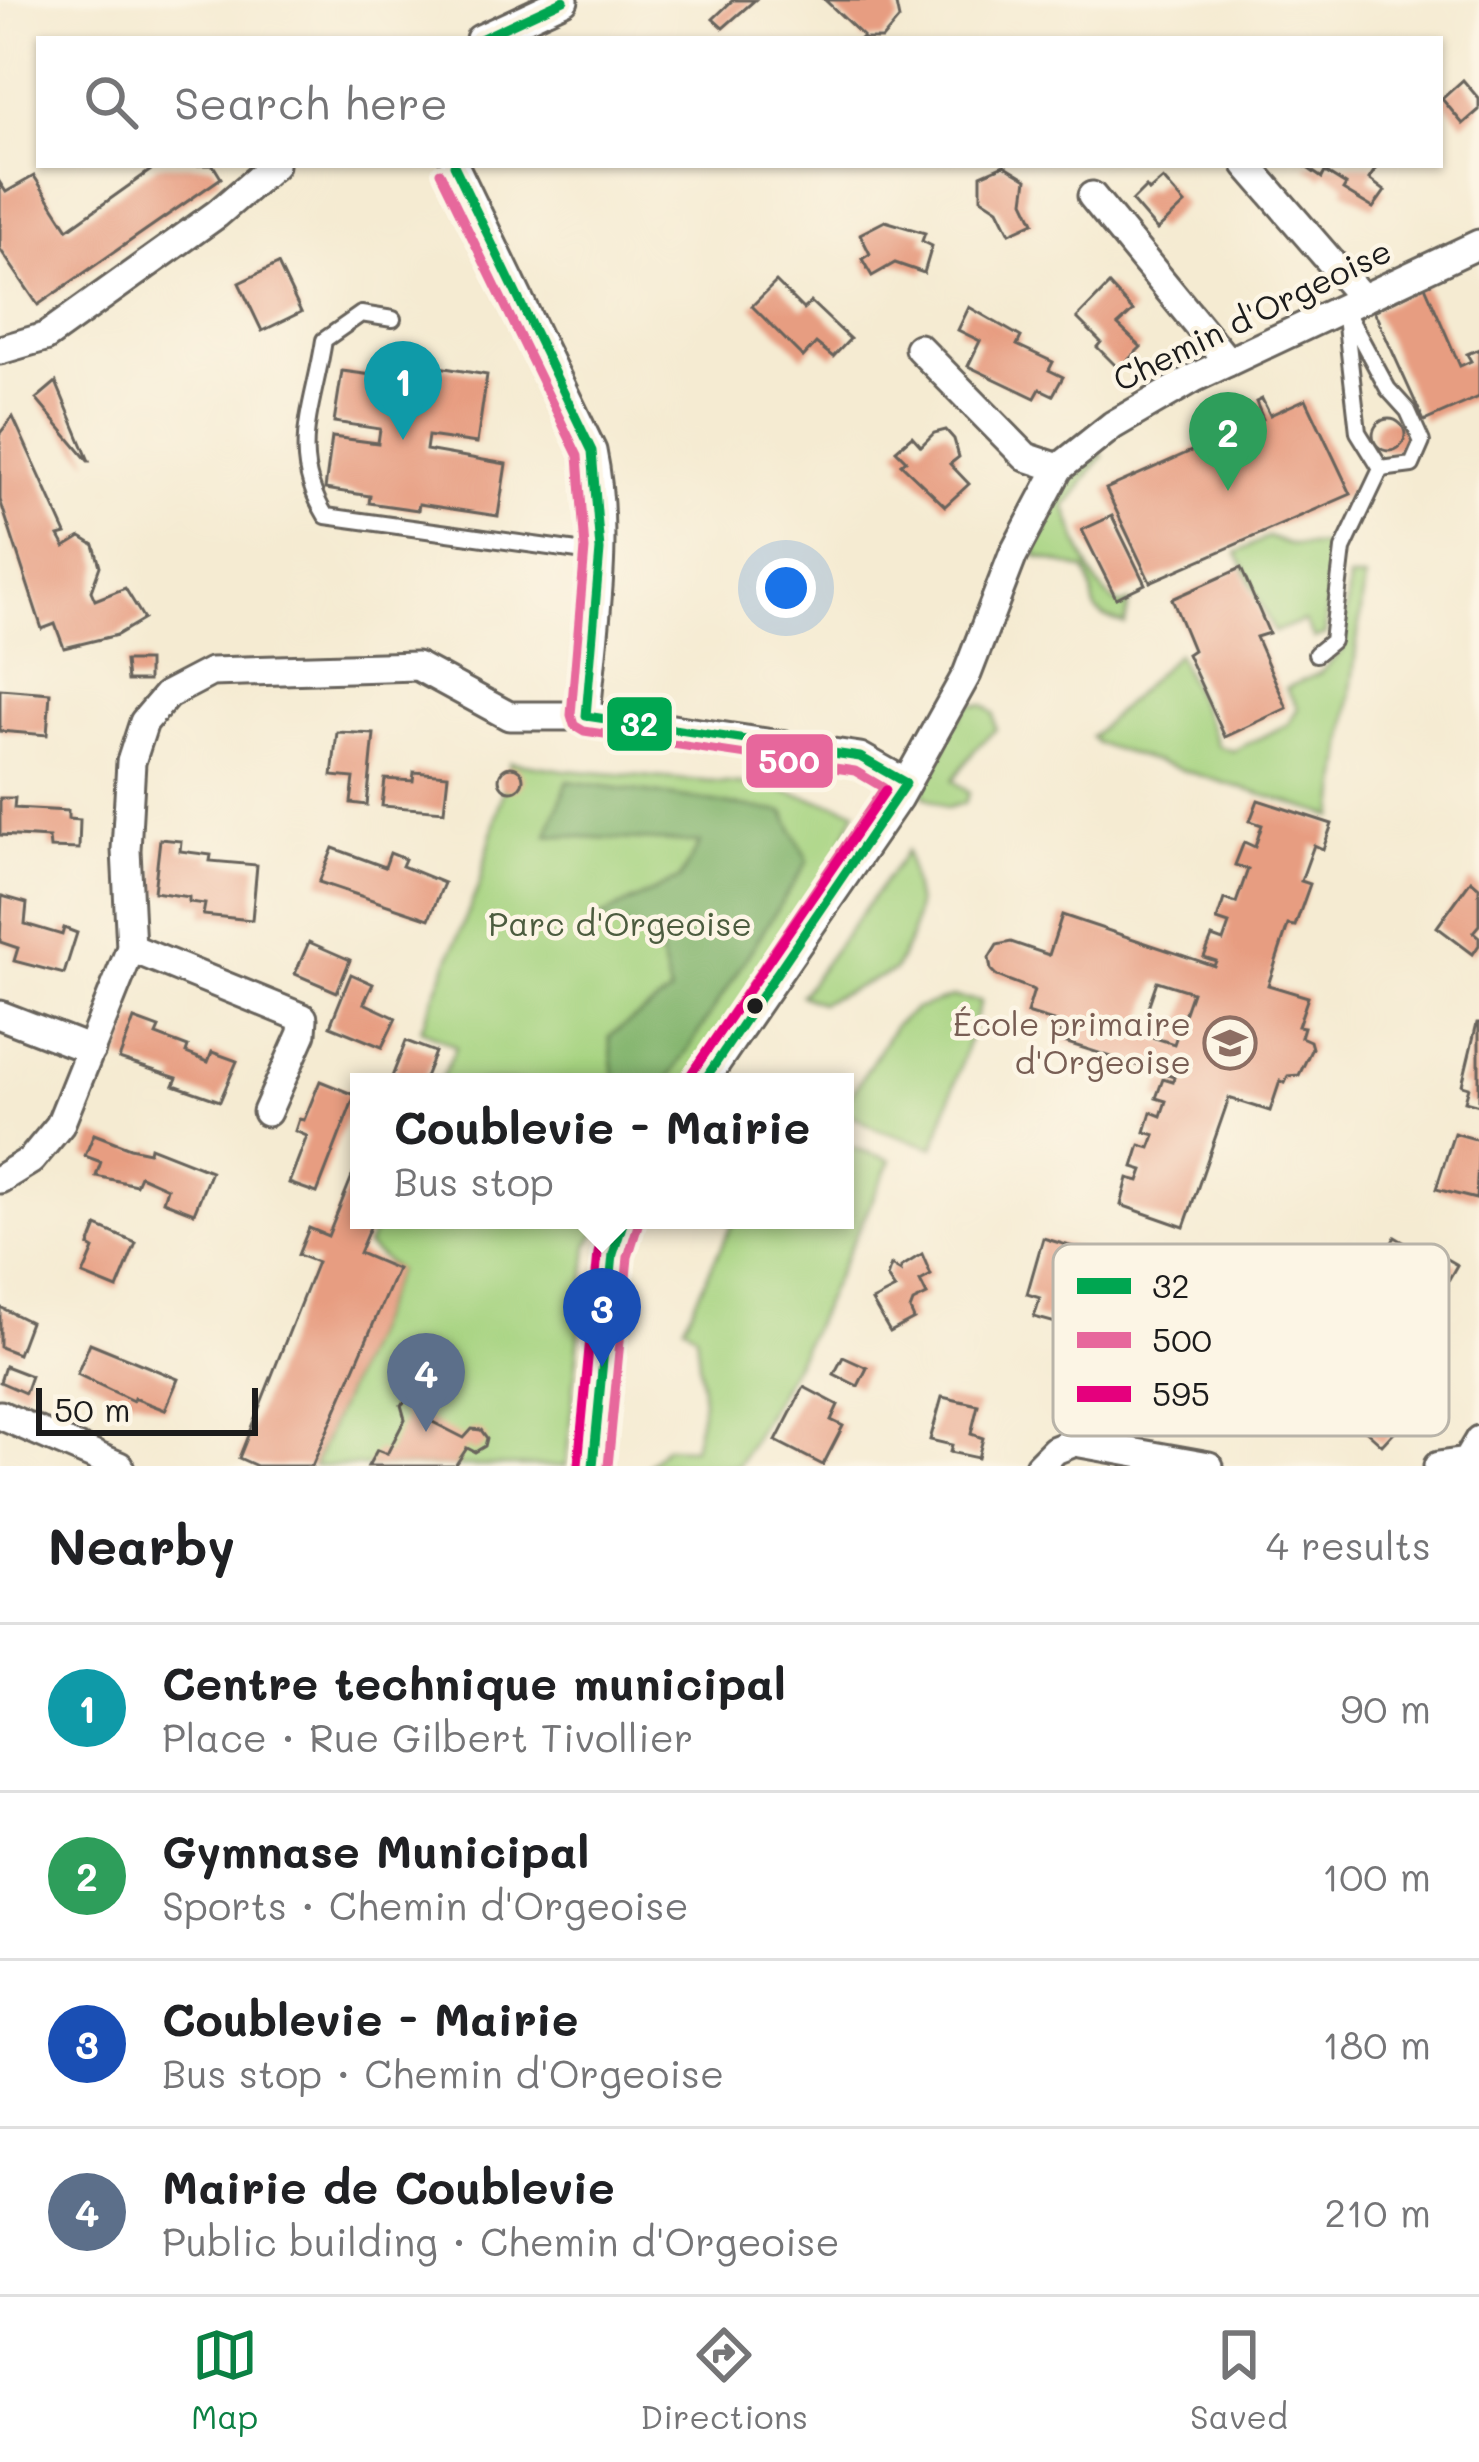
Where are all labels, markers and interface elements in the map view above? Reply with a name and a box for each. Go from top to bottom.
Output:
search box [36,36,1443,168]
icon: search [78,69,144,135]
text: Search here [174,73,448,131]
street label: Chemin d'Orgeoise [1105,228,1398,400]
pin: 1 [364,341,442,440]
pin: 2 [1189,392,1267,491]
your location [756,558,816,618]
line badge: 32 [605,695,674,753]
text: 32 [620,701,658,744]
line badge: 500 [744,732,835,790]
text: 500 [758,738,820,781]
park label: Parc d'Orgeoise [488,901,752,944]
unlabelled marker [744,995,766,1017]
place label: École primaire d'Orgeoise [953,1001,1191,1082]
school or university icon: École primaire d'Orgeoise [1202,1015,1258,1071]
popup [350,1073,854,1229]
text: Coublevie - Mairie [394,1097,810,1155]
text: Bus stop [394,1155,554,1206]
legend [1053,1244,1449,1436]
text: 32 [1152,1263,1190,1306]
pin: 3 [563,1268,641,1367]
text: 500 [1152,1317,1212,1360]
pin: 4 [387,1333,465,1432]
text: 595 [1152,1371,1210,1414]
scale bar [36,1382,258,1435]
text: 50 m [54,1387,130,1430]
text: Nearby [48,1511,235,1578]
text: 4 results [1266,1519,1431,1570]
text: Centre technique municipal [162,1653,786,1711]
text: 1 [78,1682,96,1733]
text: 90 m [1340,1682,1431,1733]
text: Place · Rue Gilbert Tivollier [162,1711,693,1762]
text: Gymnase Municipal [162,1821,589,1879]
text: 2 [76,1850,98,1901]
text: 100 m [1322,1850,1431,1901]
text: Sports · Chemin d'Orgeoise [162,1879,689,1930]
text: Coublevie - Mairie [162,1989,579,2047]
text: 3 [75,2018,99,2069]
text: 180 m [1322,2018,1431,2069]
text: Bus stop · Chemin d'Orgeoise [162,2047,724,2098]
text: Mairie de Coublevie [162,2157,615,2215]
text: 4 [75,2186,99,2237]
text: 210 m [1324,2186,1431,2237]
text: Public building · Chemin d'Orgeoise [162,2215,840,2266]
tab: Map [191,2322,258,2437]
tab: Directions [640,2322,808,2437]
tab: Saved [1190,2322,1288,2437]

